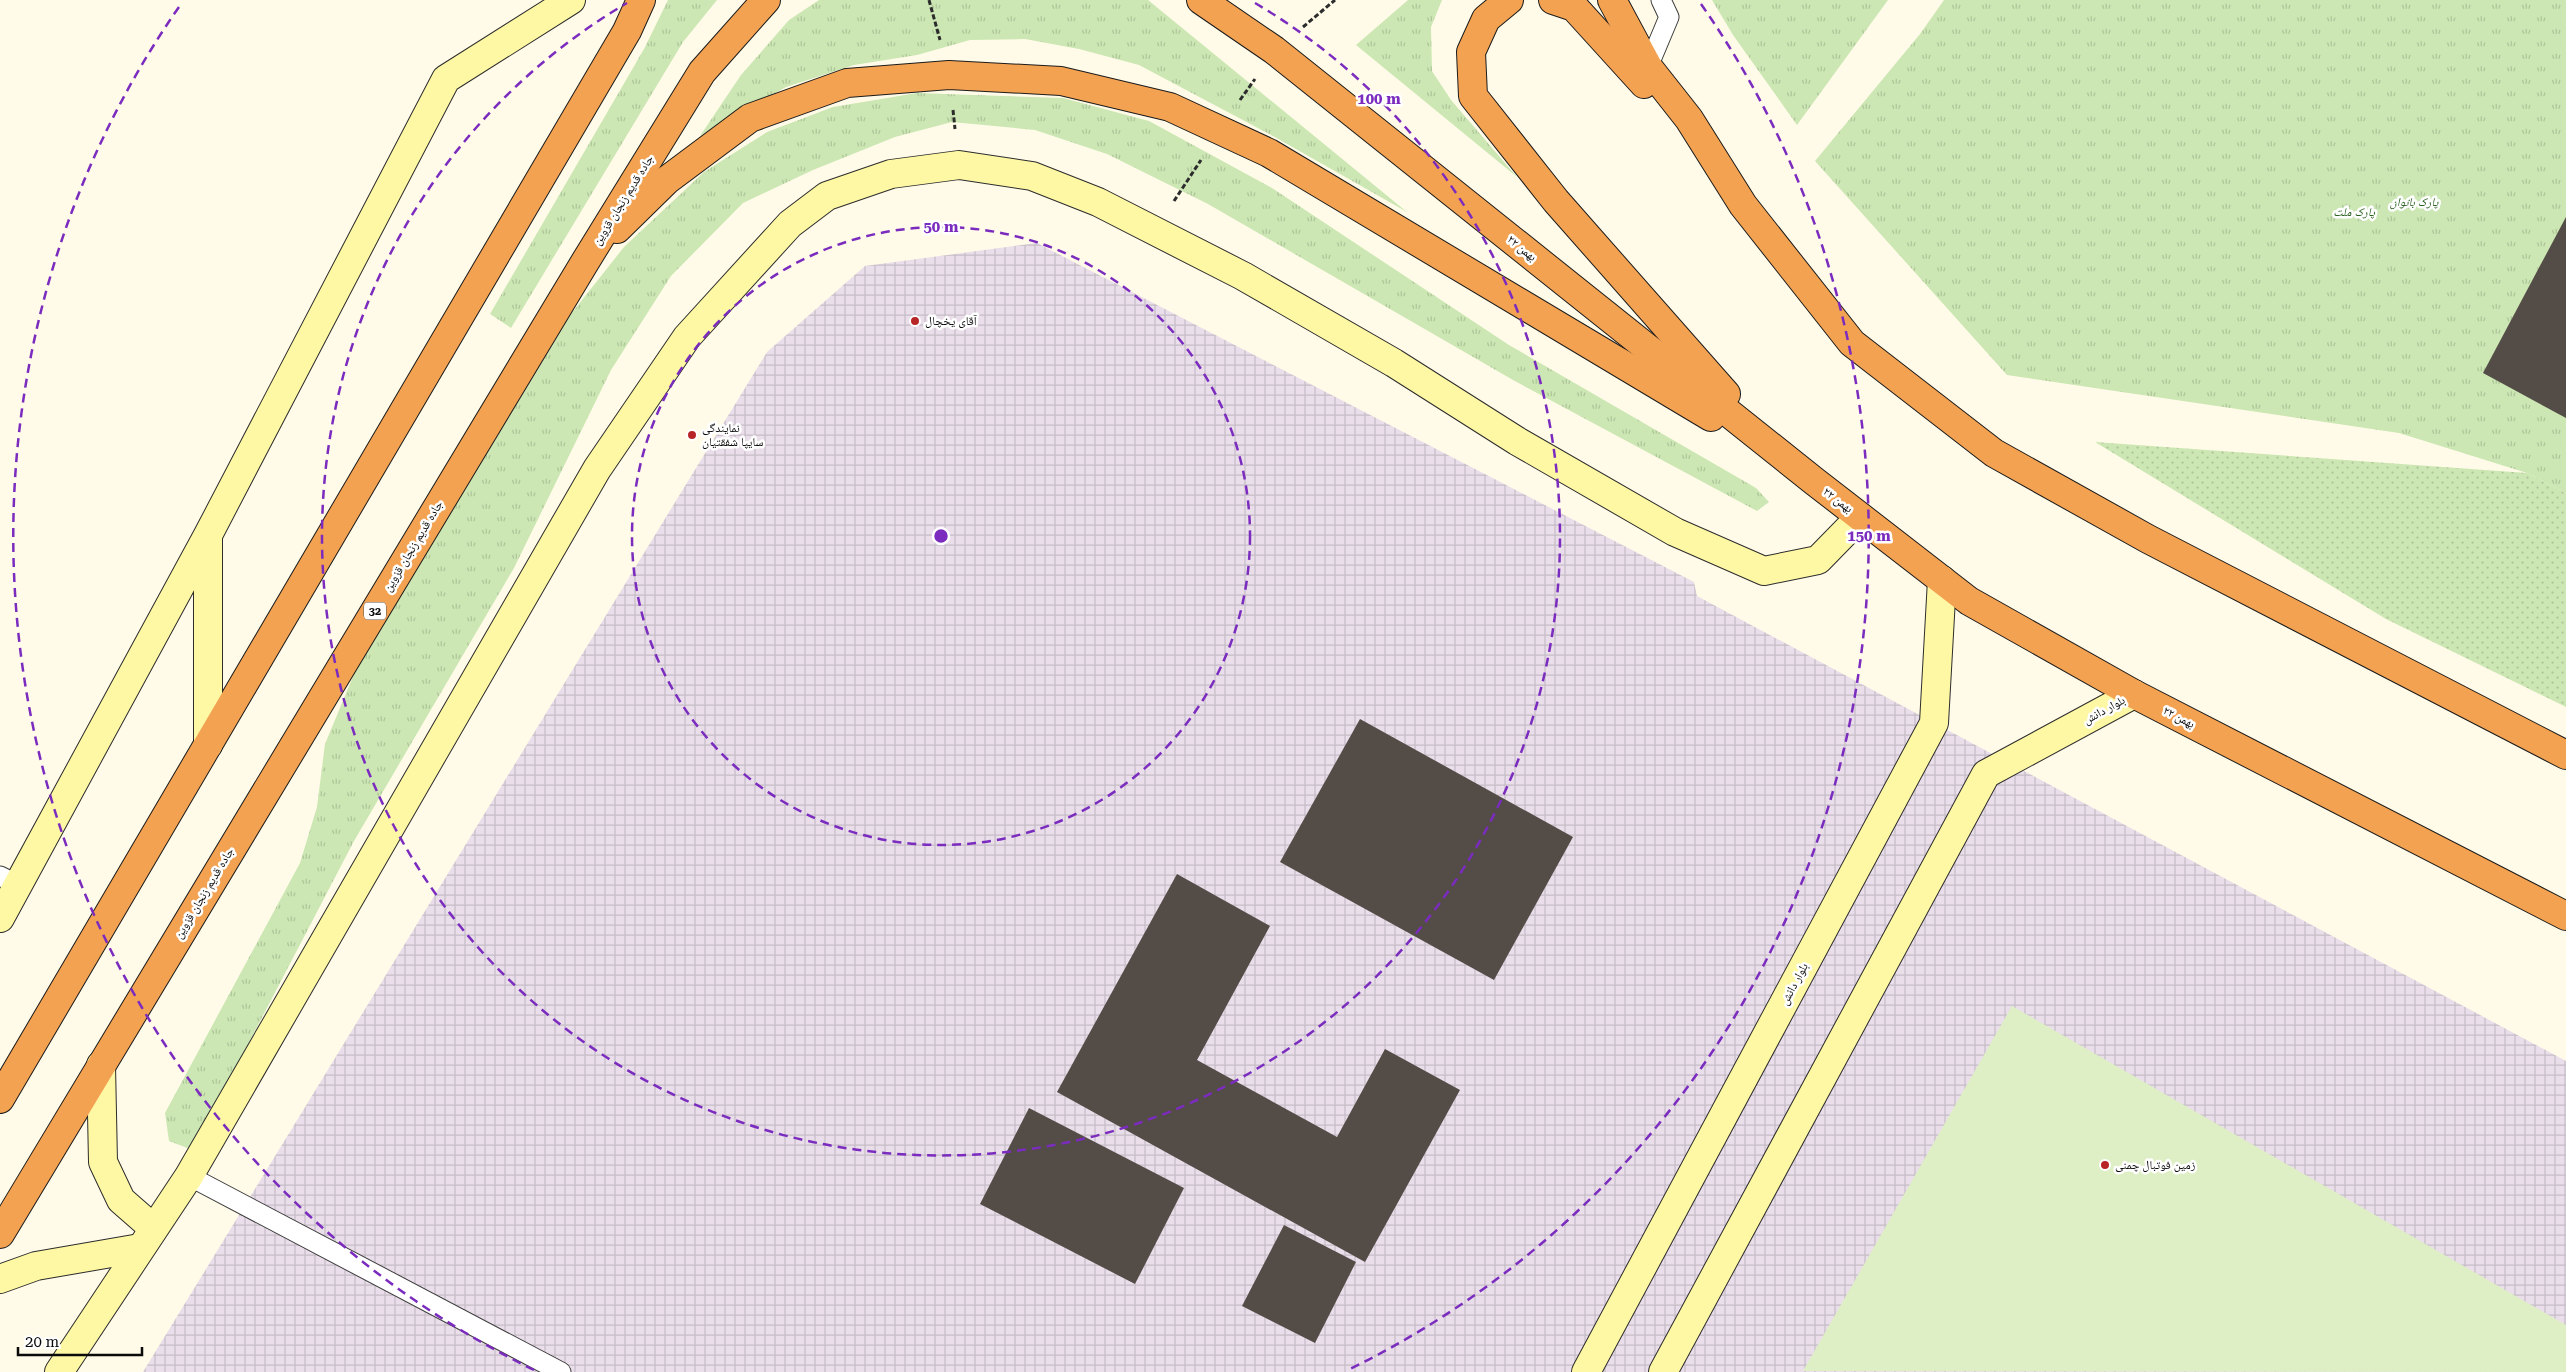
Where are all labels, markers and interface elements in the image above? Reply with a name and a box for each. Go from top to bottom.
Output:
text: 100 m [1357,90,1401,108]
street label: جاده قدیم زنجان قزوین [590,152,657,248]
park label: پارک بانوان [2390,195,2439,210]
park label: پارک ملت [2333,205,2376,219]
text: 50 m [923,218,959,236]
street label: ۲۲ بهمن [1504,232,1539,264]
place label: آقای یخچال [925,314,978,328]
marker: آقای یخچال [909,315,921,327]
place label: نمایندگی سایپا شفقتیان [702,421,763,449]
marker: نمایندگی سایپا شفقتیان [686,429,698,441]
street label: ۲۲ بهمن [1820,484,1856,516]
street label: جاده قدیم زنجان قزوین [380,498,447,594]
centre of rings [932,527,950,545]
text: 150 m [1847,527,1891,545]
road number: 32 [364,602,386,620]
street label: بلوار دانش [2081,693,2128,728]
street label: ۲۲ بهمن [2161,703,2197,731]
street label: جاده قدیم زنجان قزوین [171,845,238,941]
street label: بلوار دانش [1777,961,1811,1008]
place label: زمین فوتبال چمنی [2115,1158,2196,1172]
marker: زمین فوتبال چمنی [2099,1159,2111,1171]
scale bar [18,1324,141,1356]
text: 20 m [25,1333,60,1351]

